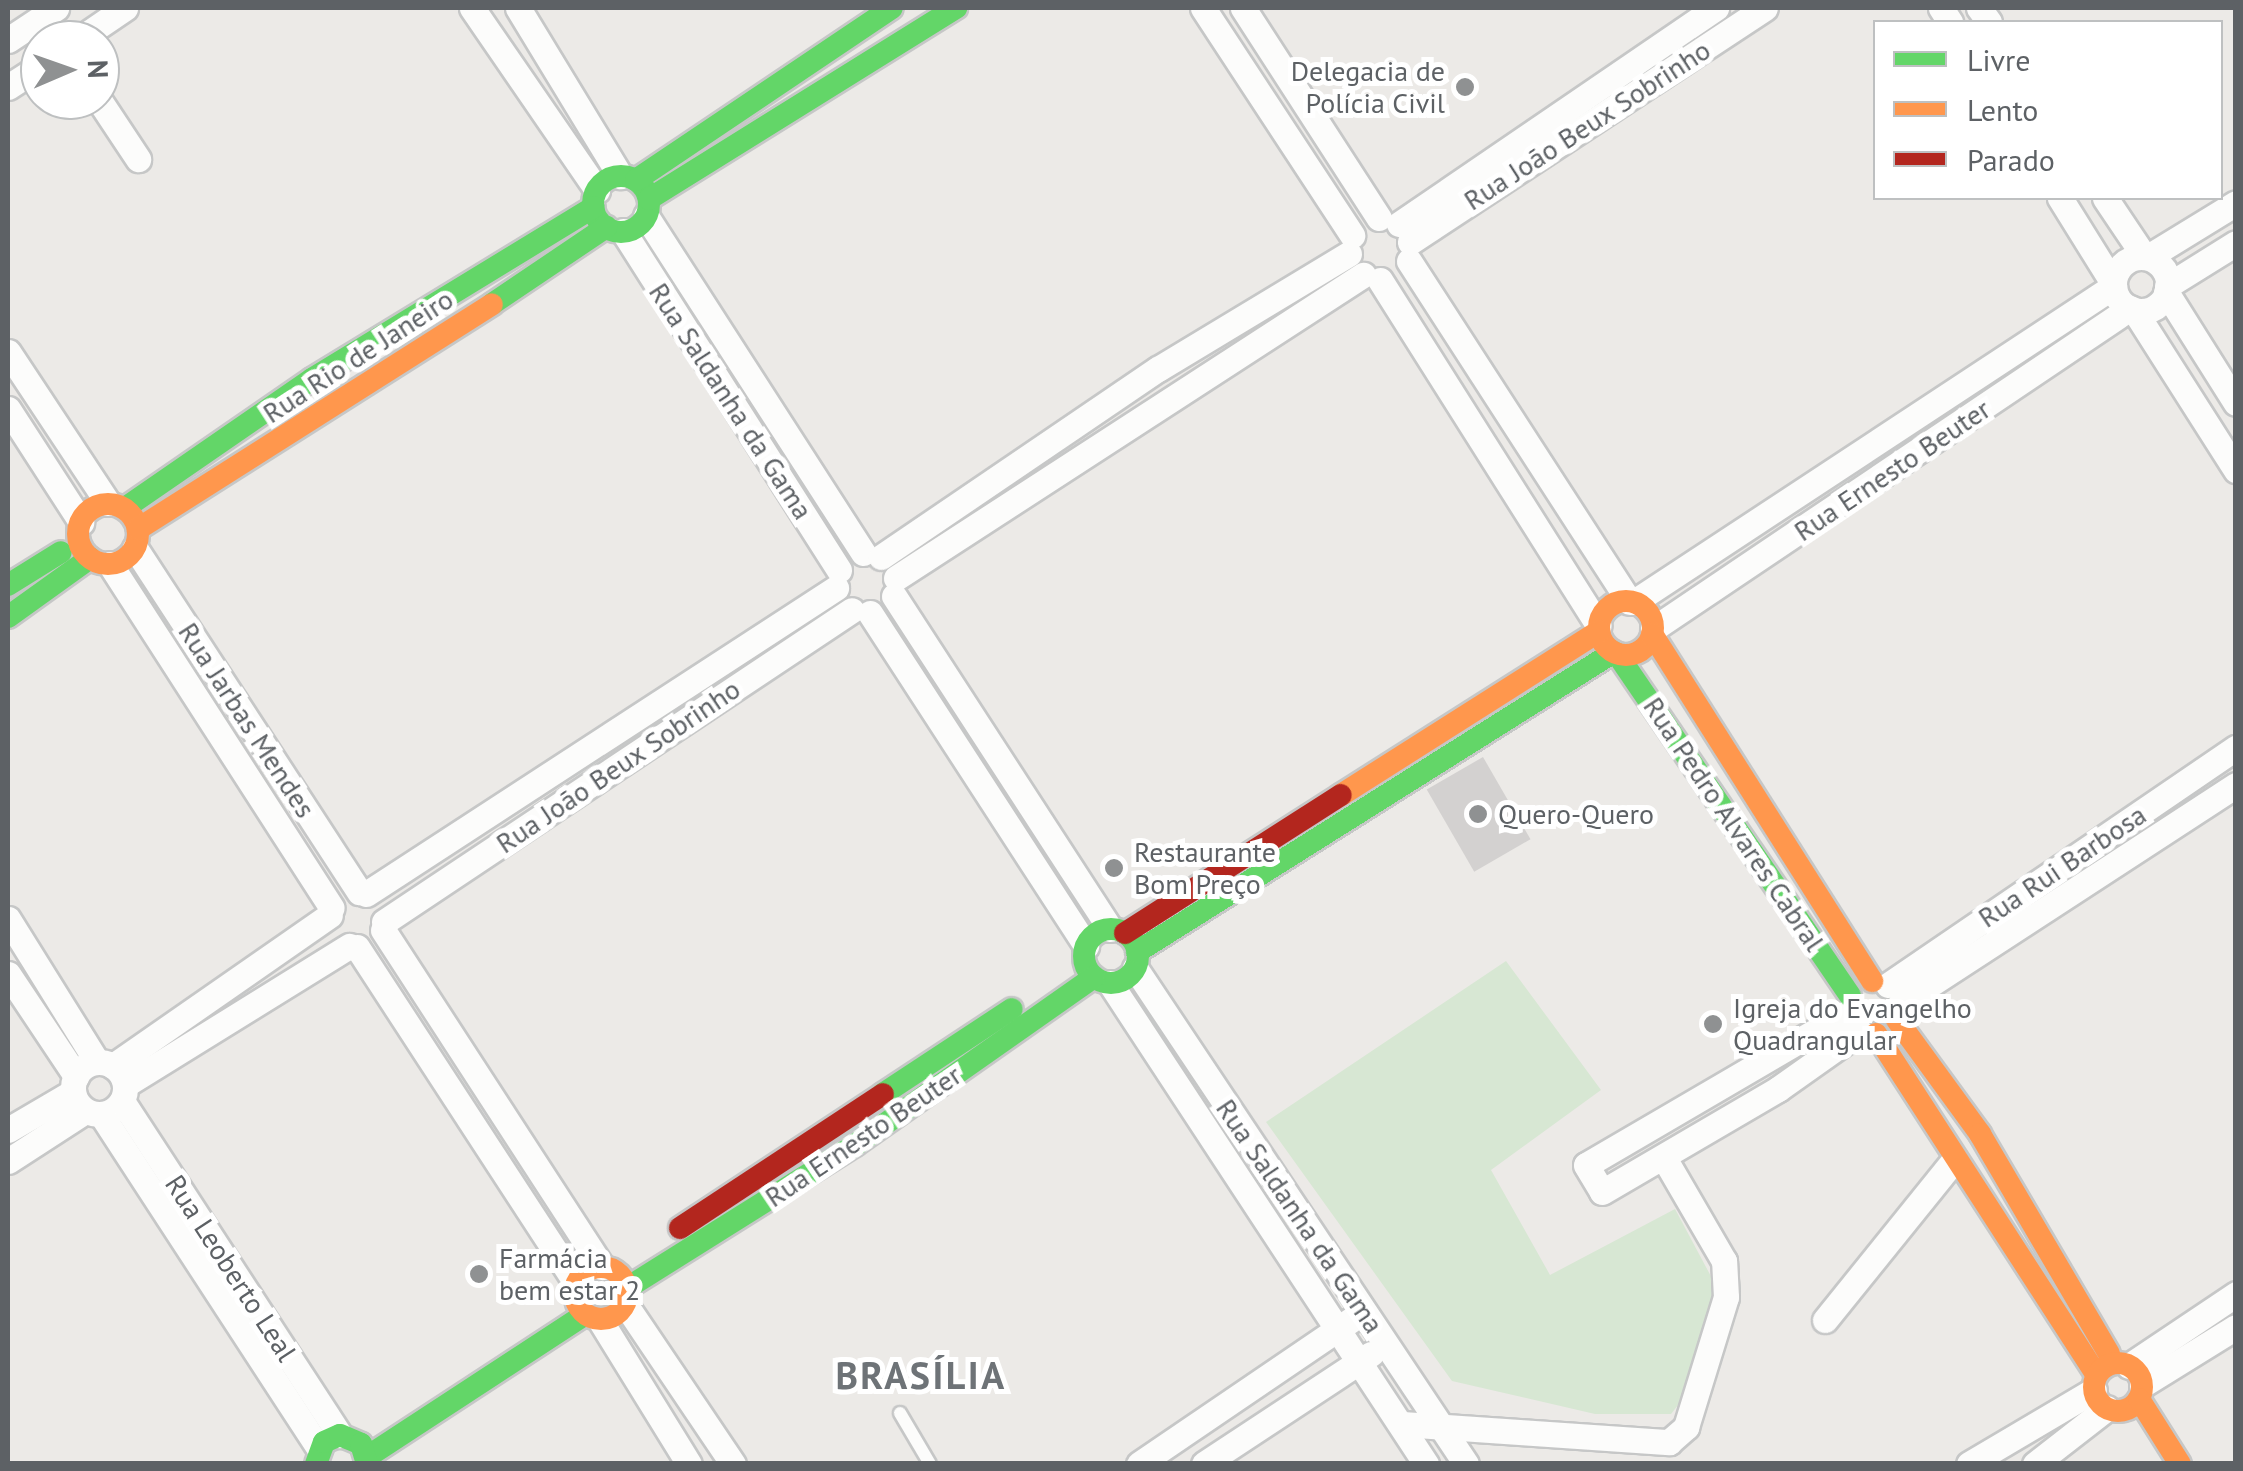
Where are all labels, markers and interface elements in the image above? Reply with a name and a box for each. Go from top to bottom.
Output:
north arrow [20,20,120,120]
legend [1873,20,2223,200]
street label: Rua João Beux Sobrinho [1457,33,1717,217]
text: Livre [1967,40,2030,79]
place label: Delegacia de Polícia Civil [1291,54,1445,120]
text: N [80,59,117,79]
marker: Delegacia de Polícia Civil [1454,76,1476,98]
text: Lento [1967,90,2038,129]
text: Parado [1967,140,2055,179]
street label: Rua Saldanha da Gama [642,277,820,525]
street label: Rua Rio de Janeiro [257,282,459,430]
street label: Rua Ernesto Beuter [1788,392,1996,548]
street label: Rua Jarbas Mendes [172,616,322,824]
street label: Rua João Beux Sobrinho [489,672,747,860]
street label: Rua Pedro Alvares Cabral [1636,690,1832,958]
place label: Quero-Quero [1498,797,1654,831]
street label: Rua Rui Barbosa [1972,798,2152,934]
marker: Quero-Quero [1467,803,1489,825]
place label: Restaurante Bom Preço [1134,835,1276,901]
marker: Restaurante Bom Preço [1103,857,1125,879]
place label: Igreja do Evangelho Quadrangular [1733,991,1972,1057]
marker: Igreja do Evangelho Quadrangular [1702,1013,1724,1035]
street label: Rua Ernesto Beuter [759,1058,967,1214]
street label: Rua Saldanha da Gama [1209,1093,1391,1339]
street label: Rua Leoberto Leal [158,1169,304,1367]
place label: Farmácia bem estar 2 [499,1241,640,1307]
marker: Farmácia bem estar 2 [468,1263,490,1285]
district label: BRASÍLIA [835,1352,1007,1398]

